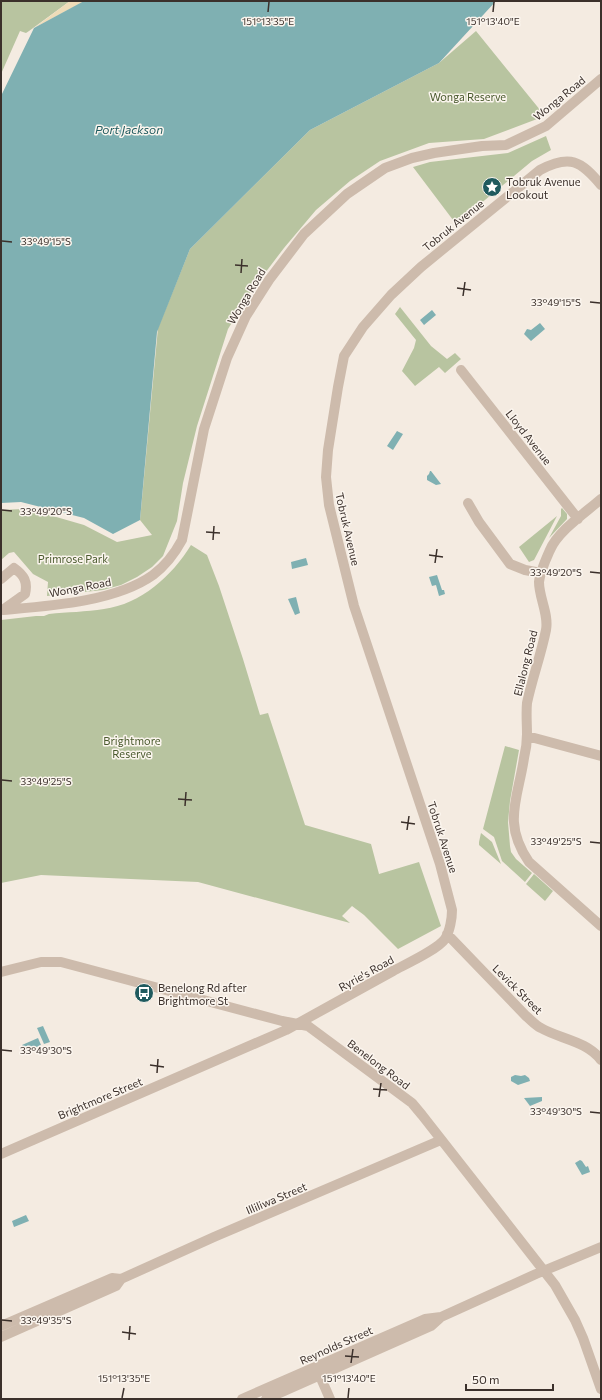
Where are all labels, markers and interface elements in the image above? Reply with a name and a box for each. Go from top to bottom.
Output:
text: 151°13'35"E [242,15,294,27]
text: 151°13'40"E [466,15,520,27]
street label: Wonga Road [531,73,587,123]
park label: Wonga Reserve [430,90,506,103]
water label: Port Jackson [95,122,163,137]
place label: Tobruk Avenue Lookout [506,175,581,201]
place icon: Tobruk Avenue Lookout [481,176,503,198]
street label: Tobruk Avenue [420,196,486,254]
text: 33°49'15"S [21,235,71,247]
street label: Wonga Road [224,266,268,326]
text: 33°49'15"S [531,296,581,308]
street label: Lloyd Avenue [504,407,555,467]
street label: Tobruk Avenue [333,491,363,567]
text: 33°49'20"S [20,505,72,517]
park label: Primrose Park [38,552,108,565]
text: 33°49'20"S [530,566,582,578]
street label: Wonga Road [48,575,112,599]
street label: Ellalong Road [511,629,539,697]
park label: Brightmore Reserve [103,734,161,760]
text: 33°49'25"S [20,775,72,787]
street label: Tobruk Avenue [425,800,461,875]
text: 33°49'25"S [530,835,582,847]
street label: Ryrie's Road [336,953,396,993]
street label: Levick Street [490,961,546,1017]
place label: Benelong Rd after Brightmore St [158,981,248,1007]
bus stop icon: Benelong Rd after Brightmore St [133,982,155,1004]
street label: Benelong Road [345,1036,413,1092]
text: 33°49'30"S [20,1044,72,1056]
street label: Brightmore Street [56,1074,145,1122]
text: 33°49'30"S [530,1105,582,1117]
street label: Illiliwa Street [244,1179,309,1217]
text: 33°49'35"S [20,1314,72,1326]
street label: Reynolds Street [297,1323,375,1367]
scale bar [466,1366,553,1392]
text: 151°13'35"E [98,1372,150,1384]
text: 151°13'40"E [322,1372,376,1384]
text: 50 m [472,1372,500,1386]

